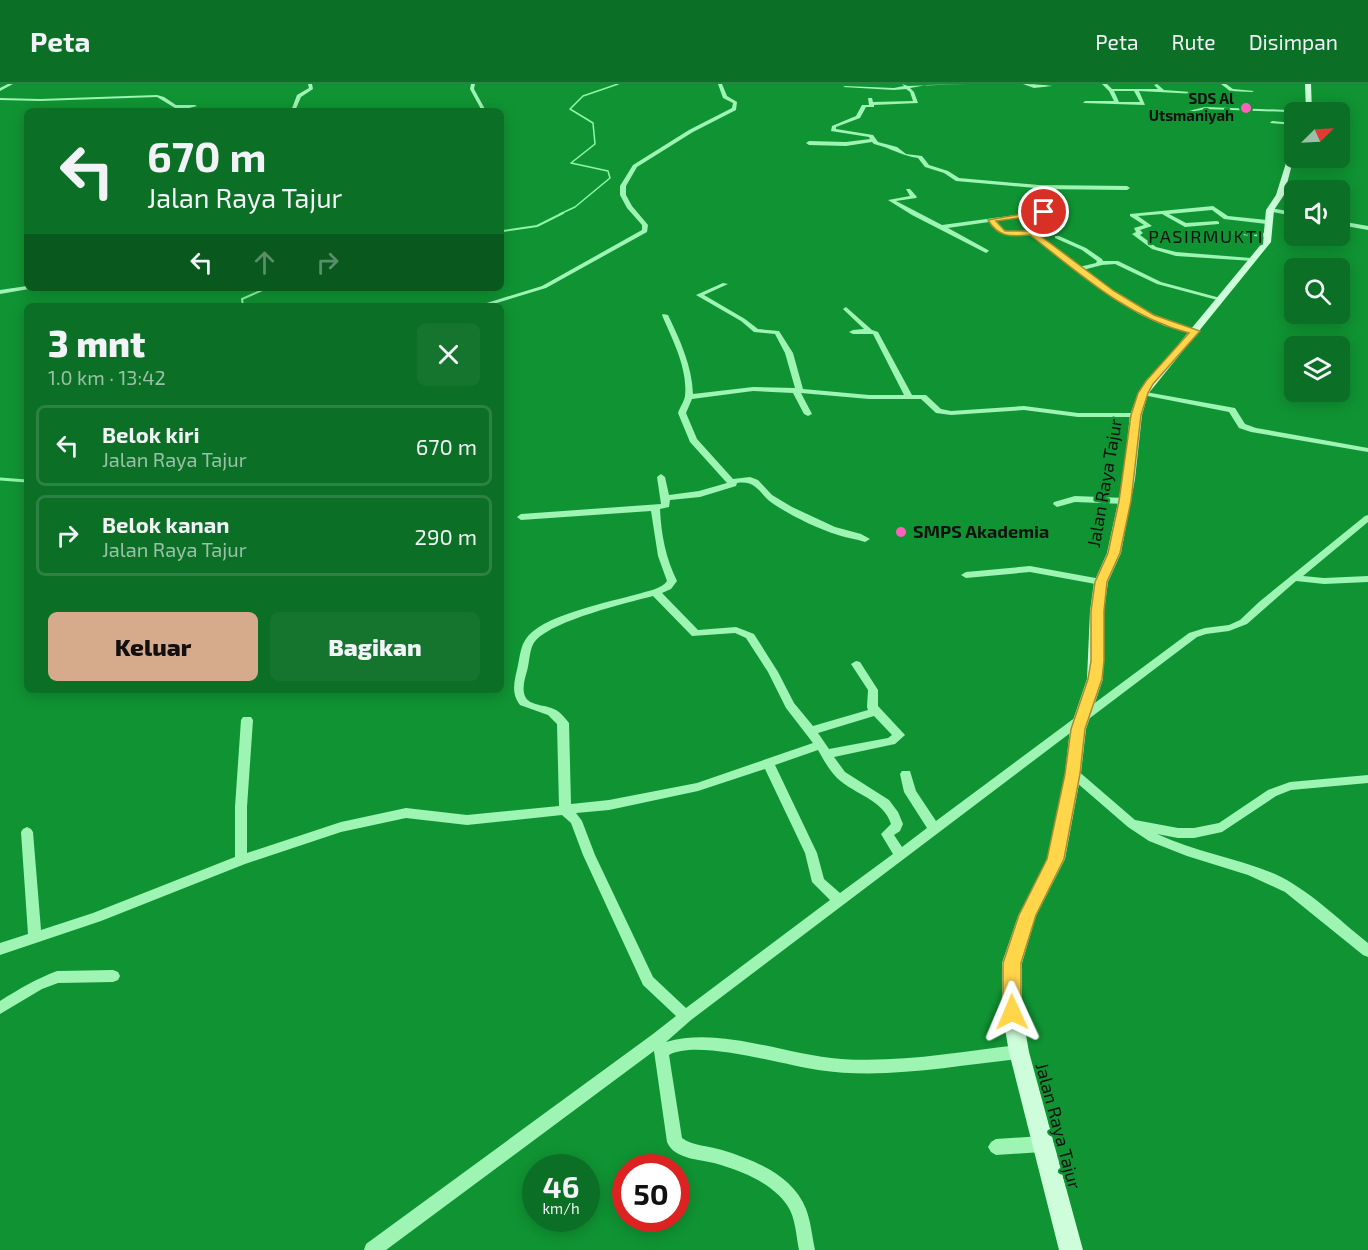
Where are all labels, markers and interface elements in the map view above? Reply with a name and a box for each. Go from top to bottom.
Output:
text: Peta [30,24,90,58]
text: Peta [1095,29,1138,54]
text: Rute [1171,29,1216,54]
text: Disimpan [1249,29,1338,54]
place label: SDS Al Utsmaniyah [1149,89,1234,125]
marker: SDS Al Utsmaniyah [1239,101,1253,115]
north arrow [1284,102,1350,168]
map controls [1284,102,1350,402]
text: 670 m [147,130,267,180]
icon: left [48,132,126,210]
button: sound [1284,180,1350,246]
text: Jalan Raya Tajur [147,181,342,213]
pin [1018,186,1069,237]
icon: arrive [1027,195,1060,228]
district label: PASIRMUKTI [1148,225,1264,247]
icon: left [185,246,218,279]
icon: ahead [248,246,281,279]
icon: right [311,246,344,279]
button: search [1284,258,1350,324]
text: 3 mnt [48,321,145,364]
button: close [417,323,480,386]
button: layers [1284,336,1350,402]
text: 1.0 km · 13:42 [48,365,166,389]
street label: Jalan Raya Tajur [1082,417,1126,549]
text: Belok kiri [102,421,199,447]
icon: left [51,429,84,462]
text: 670 m [416,433,477,459]
text: Jalan Raya Tajur [102,447,247,471]
text: Belok kanan [102,511,229,537]
icon: right [51,519,84,552]
place label: SMPS Akademia [913,520,1049,542]
text: 290 m [415,523,477,549]
marker: SMPS Akademia [894,525,908,539]
text: Jalan Raya Tajur [102,537,247,561]
button: Keluar [48,612,258,681]
button: Bagikan [270,612,480,681]
position arrow [980,980,1044,1044]
street label: Jalan Raya Tajur [1031,1060,1086,1191]
speed limit sign: 50 [612,1154,690,1232]
text: 46 [543,1168,579,1204]
text: km/h [542,1199,580,1217]

